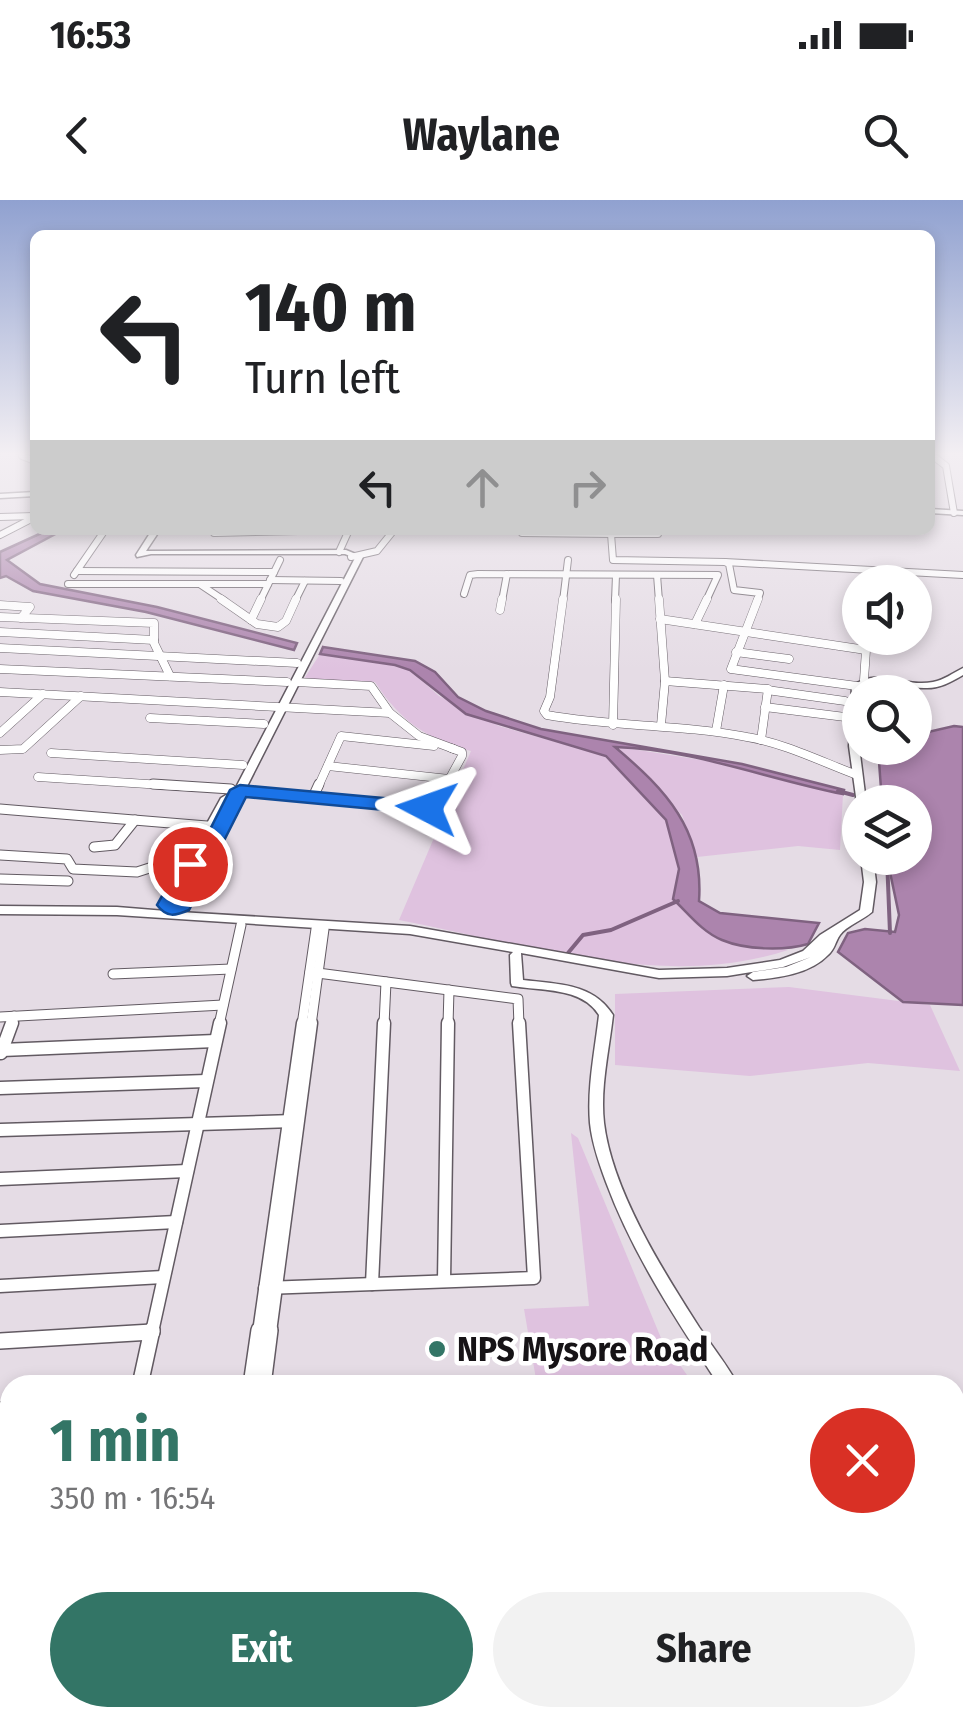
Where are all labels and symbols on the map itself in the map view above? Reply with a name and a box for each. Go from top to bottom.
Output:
position arrow [375,756,479,860]
pin [148,822,233,907]
place label: NPS Mysore Road [457,1328,708,1370]
marker: NPS Mysore Road [426,1338,448,1360]

